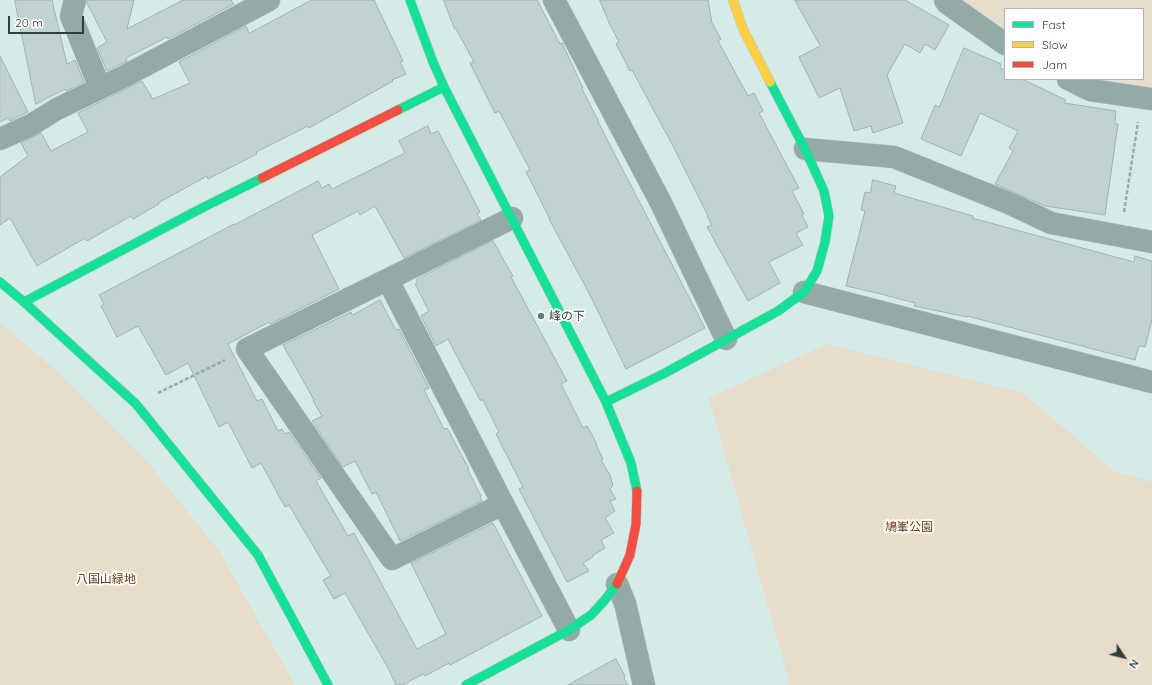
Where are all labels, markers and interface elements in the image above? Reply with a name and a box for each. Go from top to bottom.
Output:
scale bar [10,8,86,34]
legend [1004,8,1144,80]
text: 20 m [15,15,43,30]
text: Fast [1042,17,1066,32]
text: Slow [1042,37,1068,52]
text: Jam [1042,57,1067,72]
place label: 峰の下 [549,309,585,323]
marker: 峰の下 [536,311,546,321]
park label: 鳩峯公園 [885,520,933,534]
park label: 八国山緑地 [76,572,136,586]
north arrow [1104,637,1144,677]
text: N [1126,657,1142,671]

